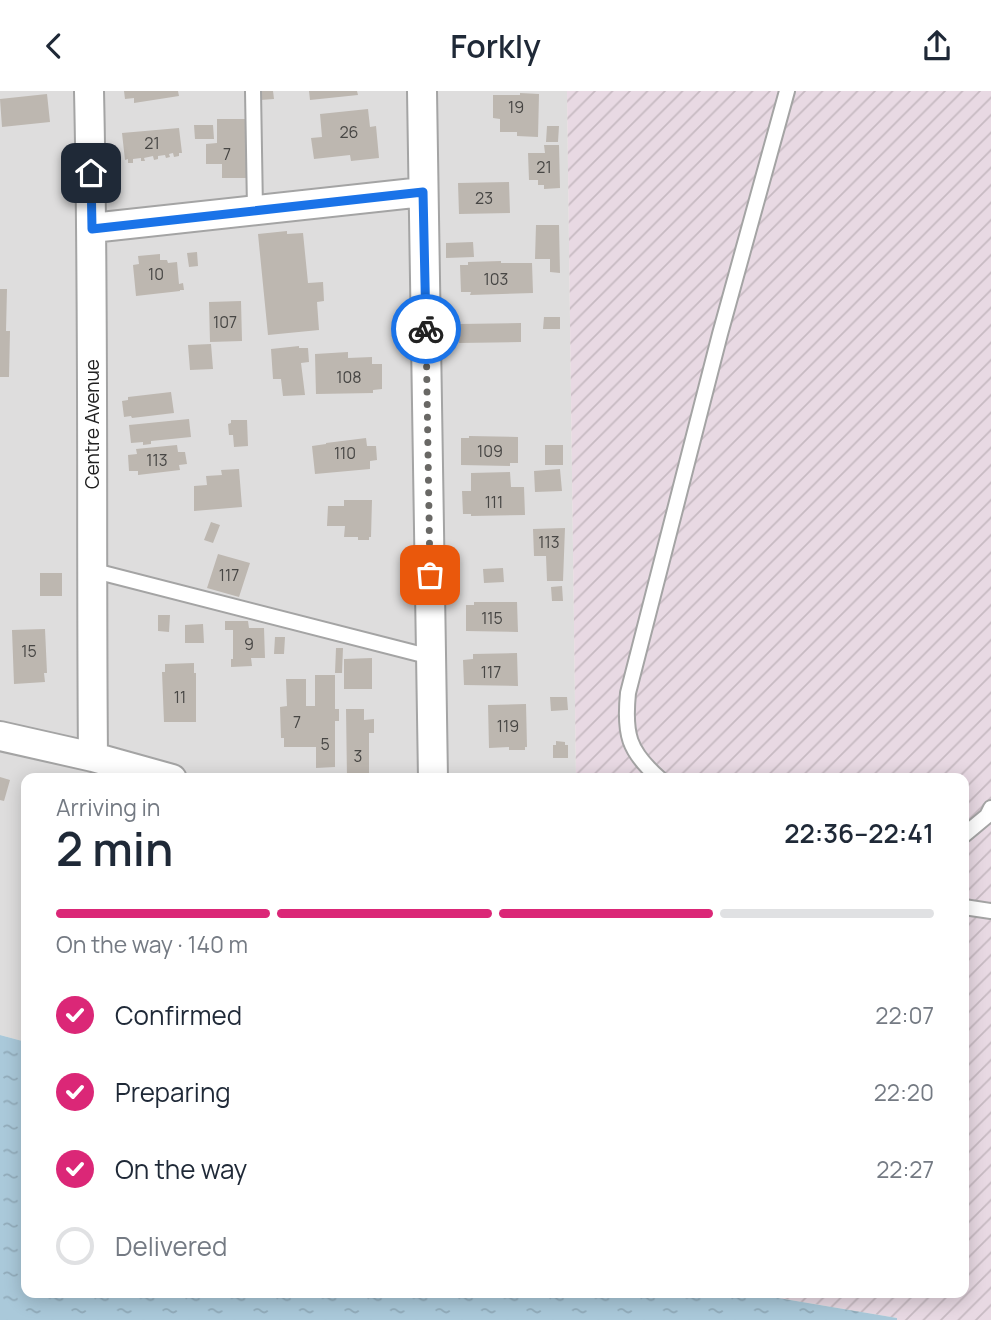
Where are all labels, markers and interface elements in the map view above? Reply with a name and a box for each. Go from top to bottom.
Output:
text: Forkly [450,24,541,68]
icon: back [35,27,73,65]
icon: share [918,27,956,65]
house number: 19 [508,96,524,118]
house number: 26 [339,121,359,143]
house number: 21 [144,132,160,154]
pin [61,143,121,203]
house number: 7 [223,143,231,165]
icon: home [72,154,110,192]
house number: 21 [536,156,552,178]
house number: 23 [475,187,493,209]
house number: 10 [148,263,164,285]
house number: 103 [484,268,508,290]
courier [391,294,461,364]
icon: bike [407,310,445,348]
house number: 107 [213,311,237,333]
street label: Centre Avenue [79,359,105,489]
house number: 108 [336,366,362,388]
house number: 109 [477,440,503,462]
house number: 110 [334,442,356,464]
house number: 113 [146,449,168,471]
house number: 111 [485,491,503,513]
house number: 113 [538,531,560,553]
pin [400,545,460,605]
icon: bag [411,556,449,594]
house number: 117 [219,564,239,586]
house number: 115 [481,607,503,629]
house number: 9 [244,633,254,655]
house number: 15 [21,640,37,662]
house number: 117 [481,661,501,683]
house number: 11 [174,686,186,708]
house number: 7 [293,711,301,733]
house number: 119 [497,715,519,737]
house number: 5 [320,733,330,755]
house number: 3 [354,745,362,767]
text: Arriving in [56,791,161,823]
text: 22:36–22:41 [784,815,934,851]
text: 2 min [56,817,173,880]
text: On the way · 140 m [56,928,248,960]
icon: check [56,996,94,1034]
text: Confirmed [115,997,242,1033]
text: 22:07 [875,999,934,1031]
icon: check [56,1073,94,1111]
text: Preparing [115,1074,231,1110]
text: 22:20 [874,1076,934,1108]
icon: check [56,1150,94,1188]
text: On the way [115,1151,247,1187]
text: 22:27 [876,1153,934,1185]
text: Delivered [115,1228,227,1264]

